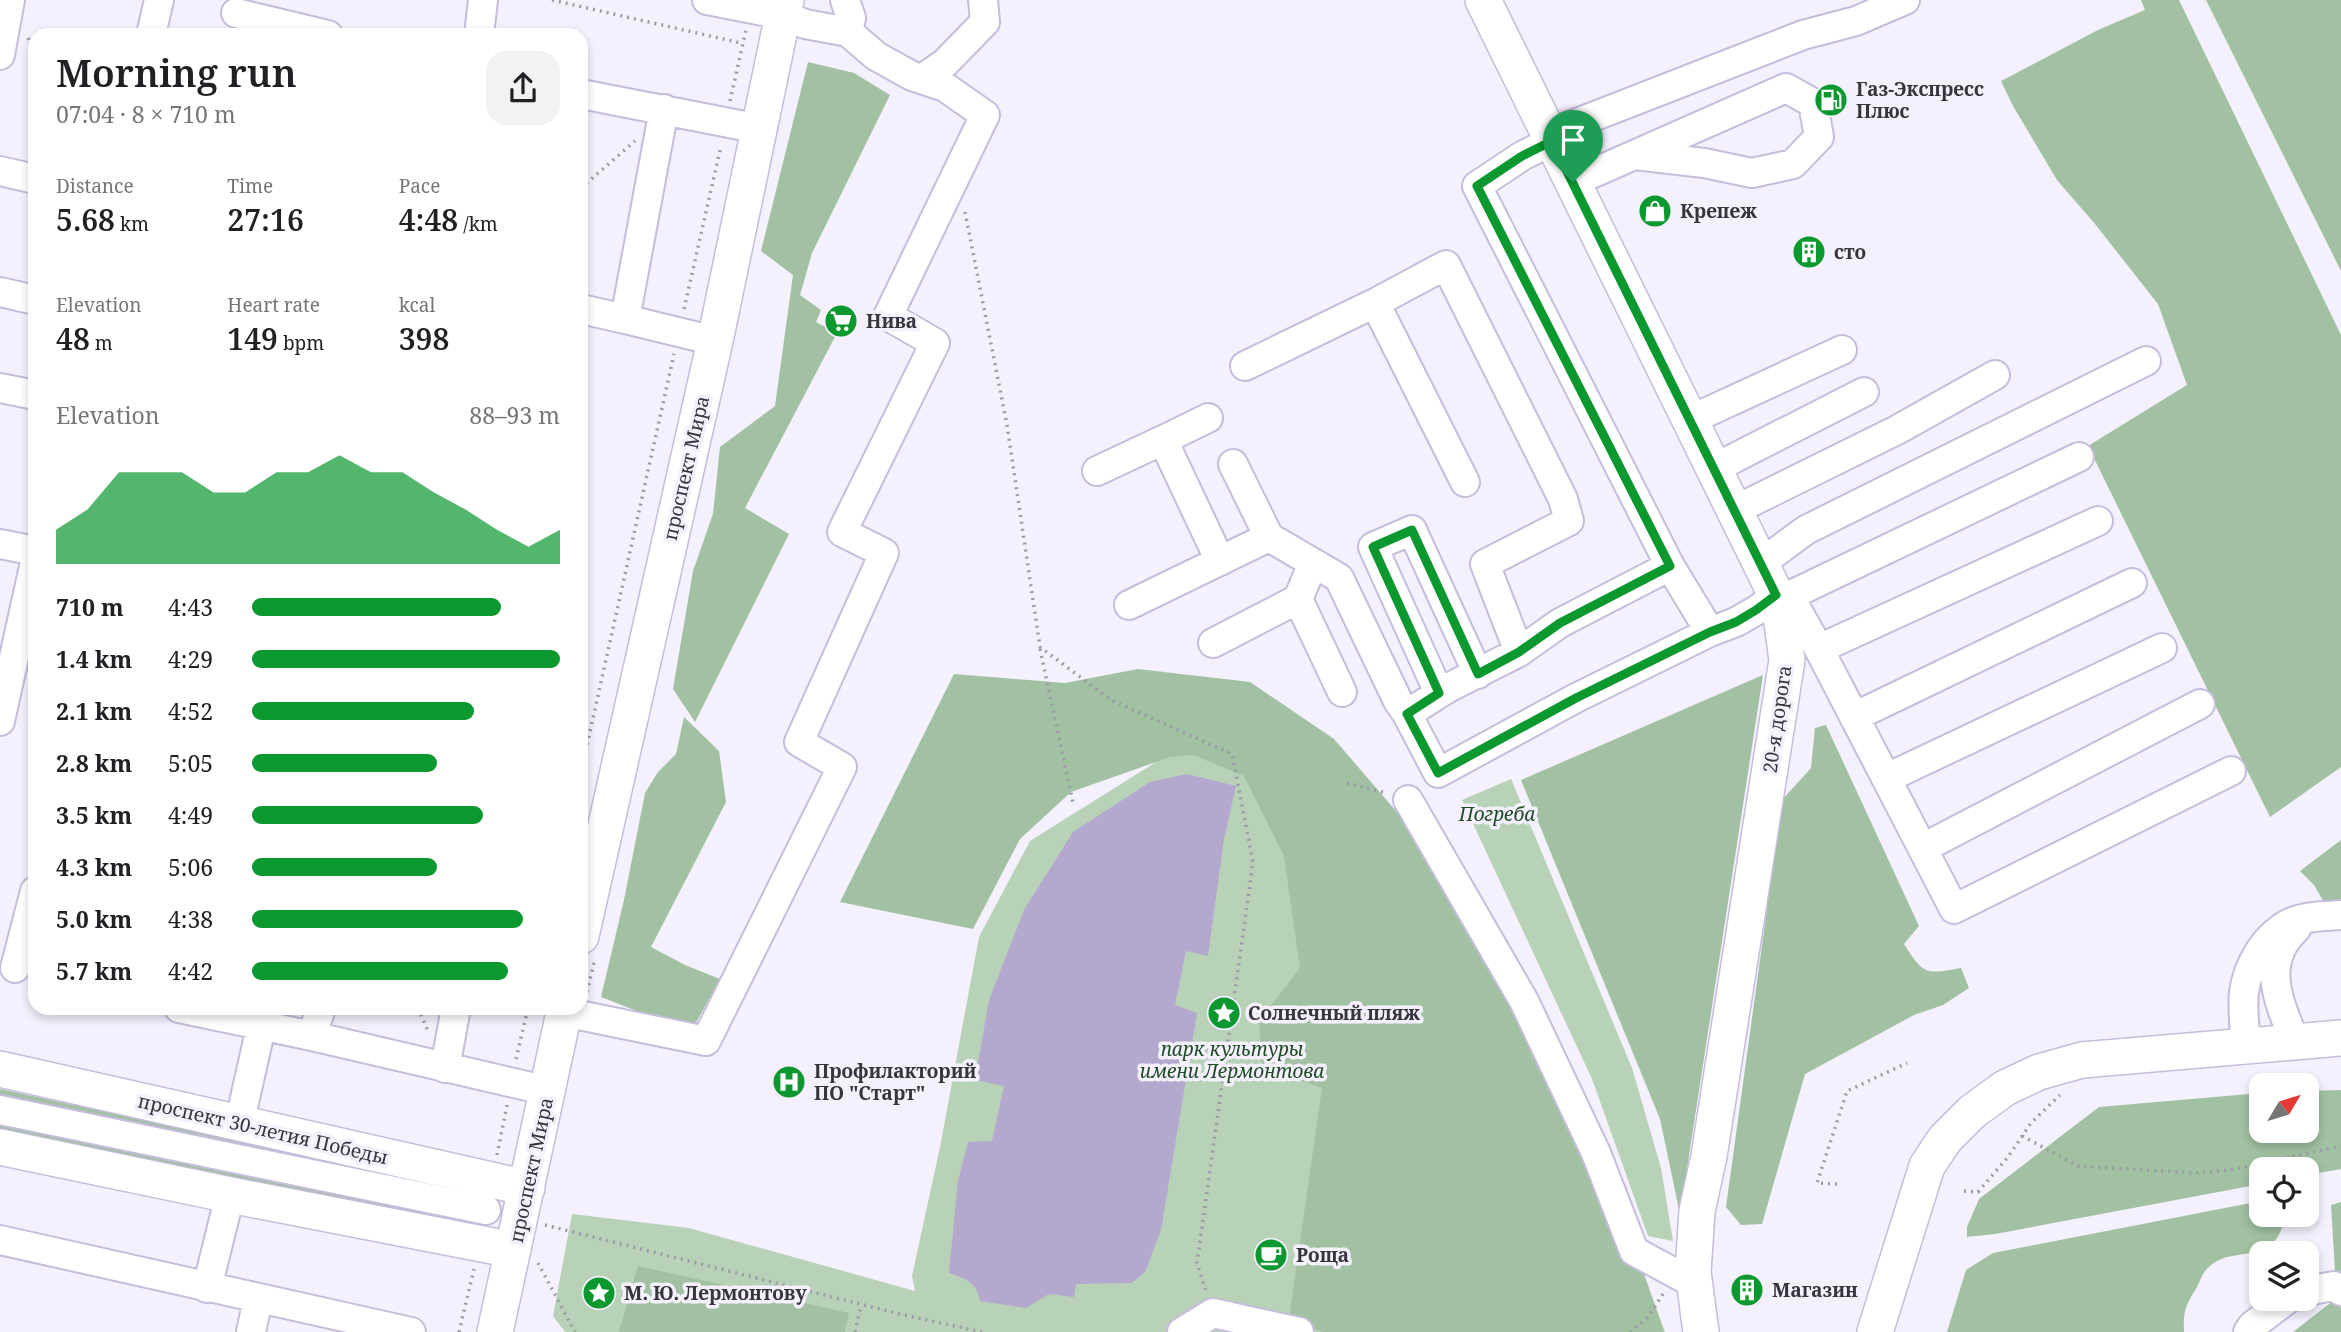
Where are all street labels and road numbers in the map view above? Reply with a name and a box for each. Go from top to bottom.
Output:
street label: проспект Мира [657,393,715,543]
street label: 20-я дорога [1757,663,1797,775]
street label: проспект 30-летия Победы [135,1088,391,1170]
street label: проспект Мира [503,1095,559,1245]

